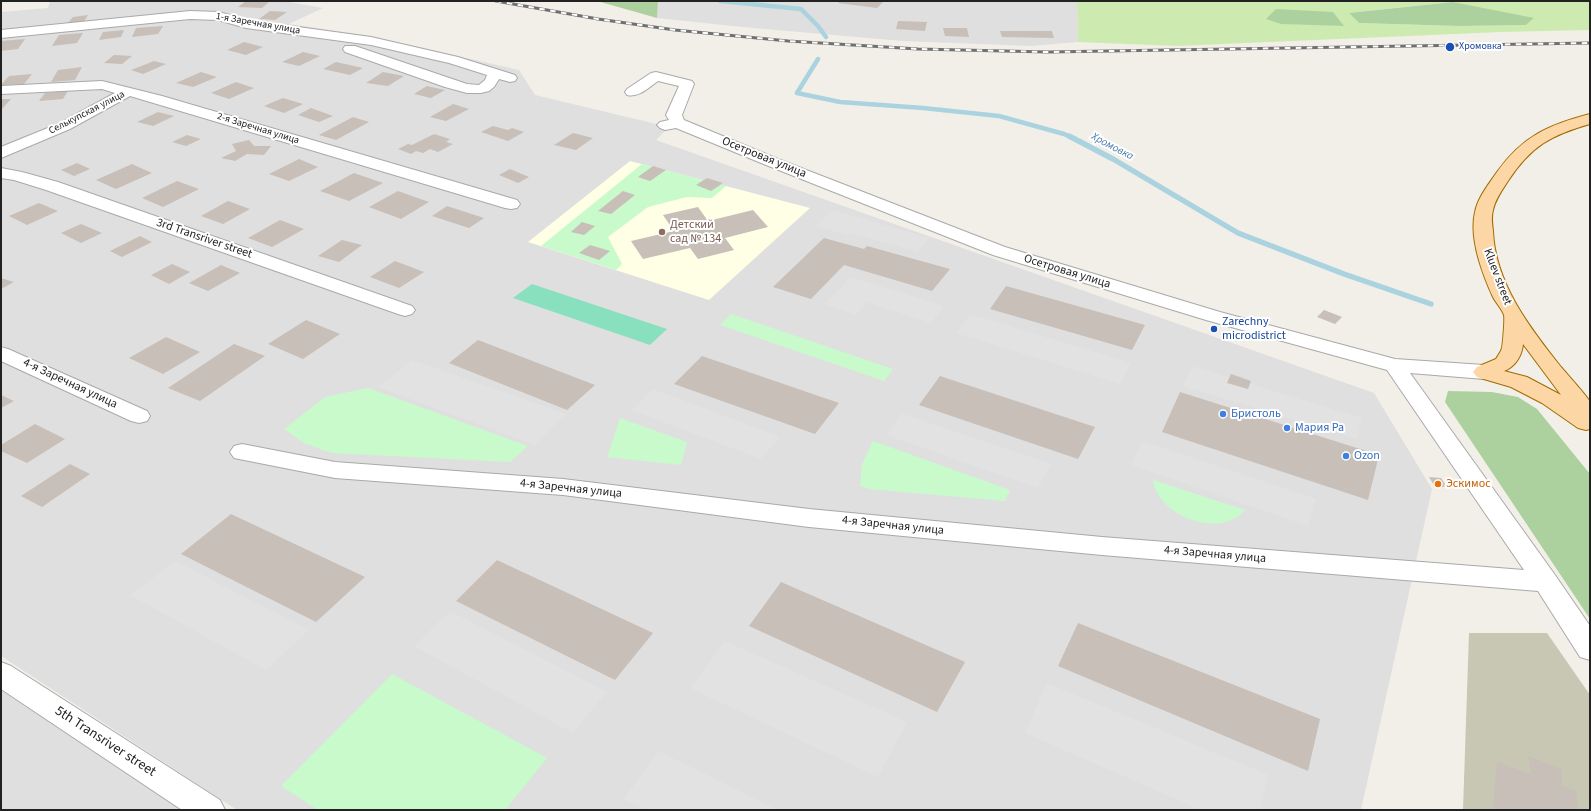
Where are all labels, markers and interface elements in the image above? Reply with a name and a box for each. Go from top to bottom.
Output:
street label: 1-я Заречная улица [215,11,301,37]
marker: Хромовка [1444,41,1456,53]
place label: Хромовка [1459,41,1502,53]
street label: Селькупская улица [47,89,127,137]
street label: 2-я Заречная улица [215,111,301,147]
water label: Хромовка [1089,130,1135,164]
street label: Осетровая улица [720,134,808,182]
street label: 3rd Transriver street [154,216,254,262]
place label: Детский сад № 134 [670,218,721,246]
marker: Детский сад № 134 [657,227,667,237]
street label: Kluev street [1480,247,1514,307]
street label: Осетровая улица [1022,252,1112,292]
place label: Zarechny microdistrict [1222,315,1286,343]
marker: Zarechny microdistrict [1209,324,1219,334]
street label: 4-я Заречная улица [21,356,119,412]
place label: Бристоль [1231,407,1281,421]
marker: Бристоль [1218,409,1228,419]
place label: Мария Ра [1295,421,1344,435]
marker: Мария Ра [1282,423,1292,433]
place label: Ozon [1354,449,1380,463]
marker: Ozon [1341,451,1351,461]
street label: 4-я Заречная улица [519,476,623,502]
place label: Эскимос [1446,477,1491,491]
marker: Эскимос [1433,479,1443,489]
street label: 4-я Заречная улица [841,513,945,539]
street label: 4-я Заречная улица [1163,543,1267,567]
street label: 5th Transriver street [51,703,159,781]

